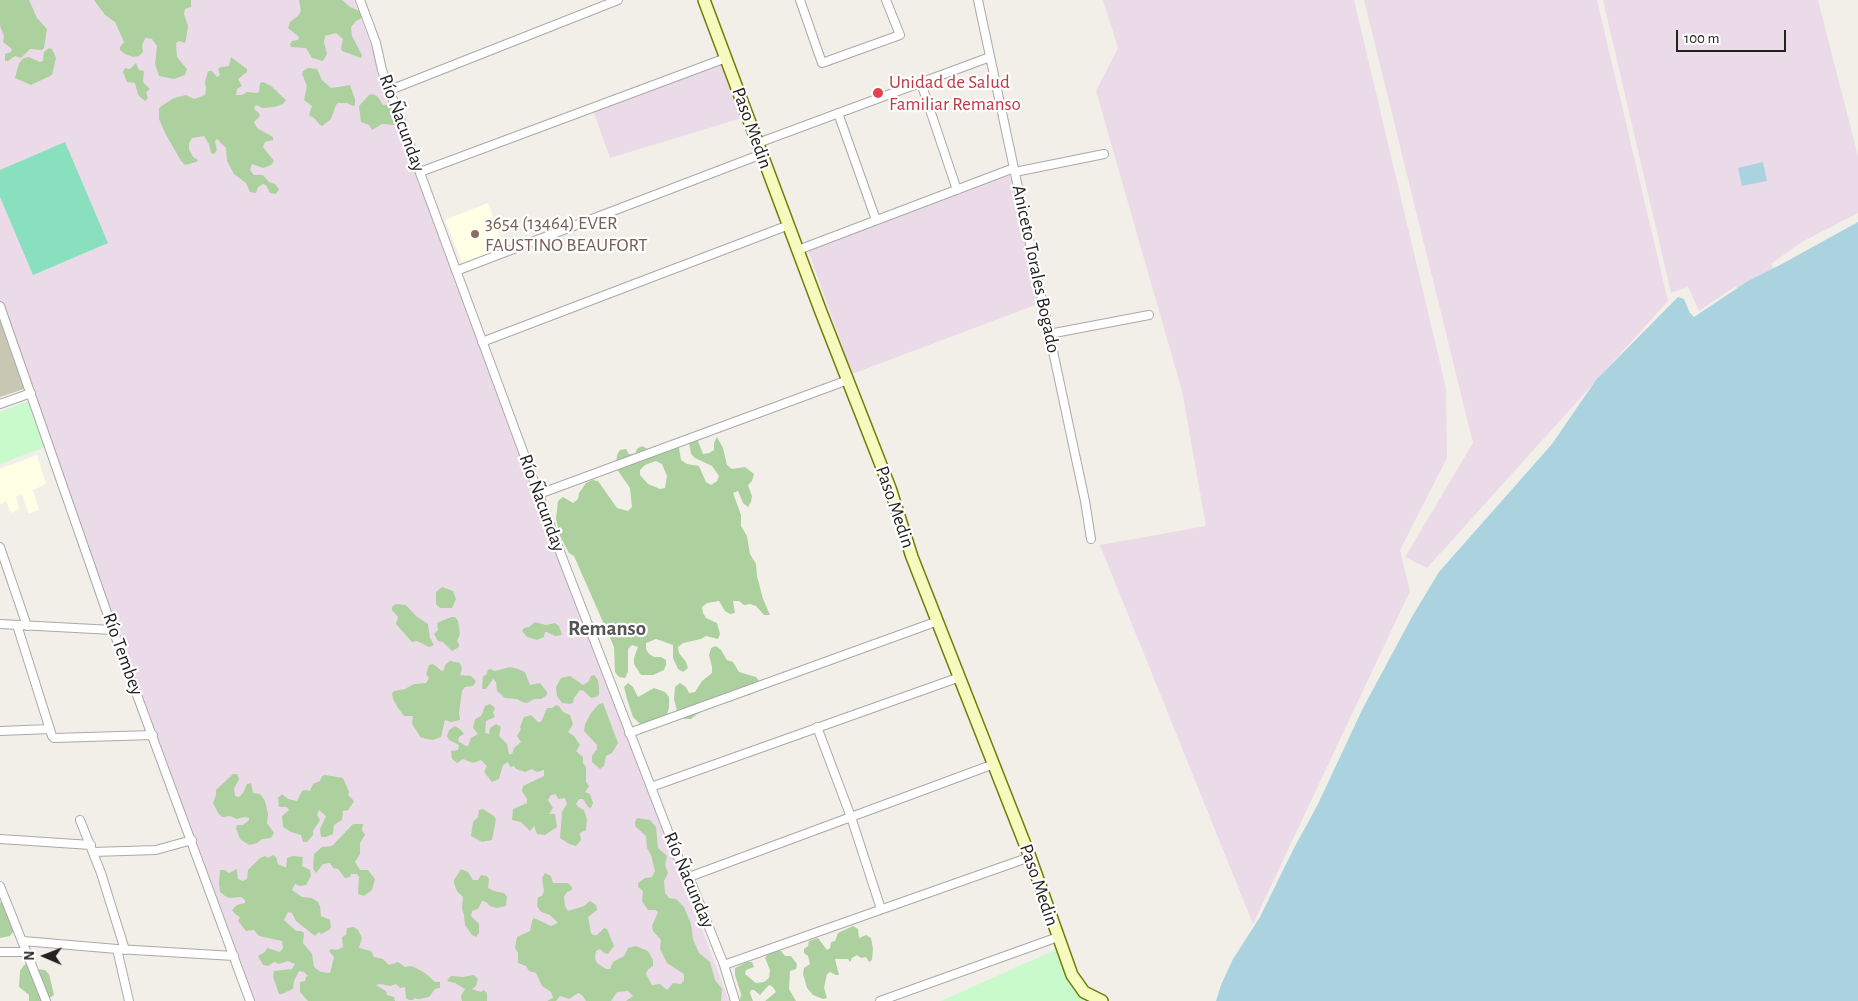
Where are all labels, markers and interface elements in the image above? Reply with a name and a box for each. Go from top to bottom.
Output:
scale bar [1678,20,1788,52]
text: 100 m [1684,31,1719,46]
street label: Río Ñacunday [374,71,430,175]
place label: Unidad de Salud Familiar Remanso [889,71,1021,115]
street label: Paso Medin [727,84,777,172]
marker: Unidad de Salud Familiar Remanso [871,86,885,100]
street label: Aniceto Torales Bogado [1007,183,1065,355]
place label: 3654 (13464) EVER FAUSTINO BEAUFORT [485,212,648,256]
marker: 3654 (13464) EVER FAUSTINO BEAUFORT [469,228,481,240]
street label: Río Ñacunday [514,451,570,555]
street label: Paso Medin [870,463,920,551]
street label: Río Tembey [98,610,148,698]
district label: Remanso [568,616,646,642]
street label: Río Ñacunday [659,829,719,931]
street label: Paso Medin [1014,841,1064,929]
north arrow [20,931,70,981]
text: N [23,951,37,961]

